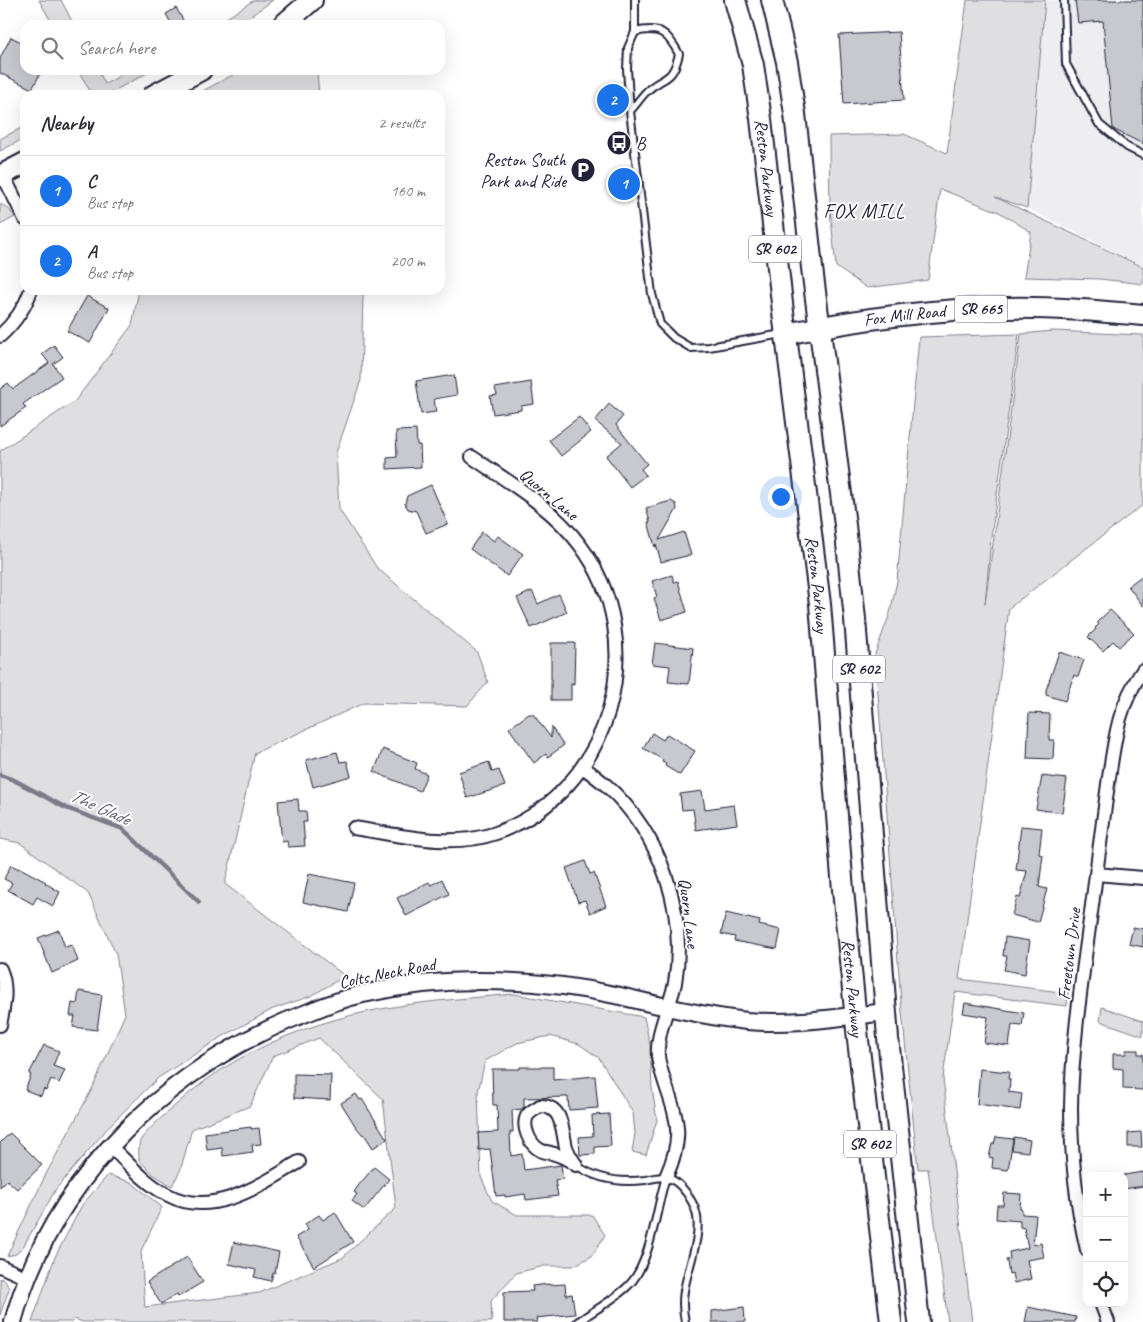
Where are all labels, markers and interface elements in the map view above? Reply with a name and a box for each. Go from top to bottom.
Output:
search box [20,20,445,75]
icon: search [38,34,66,62]
text: Search here [78,36,155,60]
pin: 2 [597,81,629,119]
text: Nearby [40,110,93,136]
text: 2 results [378,113,425,133]
street label: Reston Parkway [750,118,783,219]
bus stop icon: B [606,130,632,156]
place label: B [636,132,647,154]
place label: Reston South Park and Ride [480,149,567,192]
parking icon: Reston South Park and Ride [570,157,596,183]
pin: 1 [608,165,640,203]
text: C [87,169,96,193]
text: 1 [52,181,60,201]
text: 160 m [391,181,425,201]
text: Bus stop [87,193,133,213]
district label: FOX MILL [824,199,904,224]
road number: SR 602 [749,235,801,262]
text: A [87,239,97,263]
text: 2 [52,251,60,271]
text: 200 m [391,251,425,271]
text: Bus stop [87,263,133,283]
road number: SR 665 [955,296,1007,322]
street label: Fox Mill Road [862,300,949,331]
street label: Quorn Lane [515,463,584,526]
your location [768,484,794,510]
street label: Reston Parkway [801,535,833,636]
road number: SR 602 [833,656,885,682]
water label: The Glade [67,783,136,832]
street label: Quorn Lane [674,877,704,950]
street label: Freetown Drive [1052,906,1086,1001]
street label: Reston Parkway [837,938,869,1039]
street label: Colts Neck Road [337,952,440,993]
road number: SR 602 [844,1130,896,1158]
map controls [1083,1172,1128,1307]
button: + [1083,1172,1128,1217]
button: − [1083,1217,1128,1262]
button: locate [1083,1262,1128,1307]

